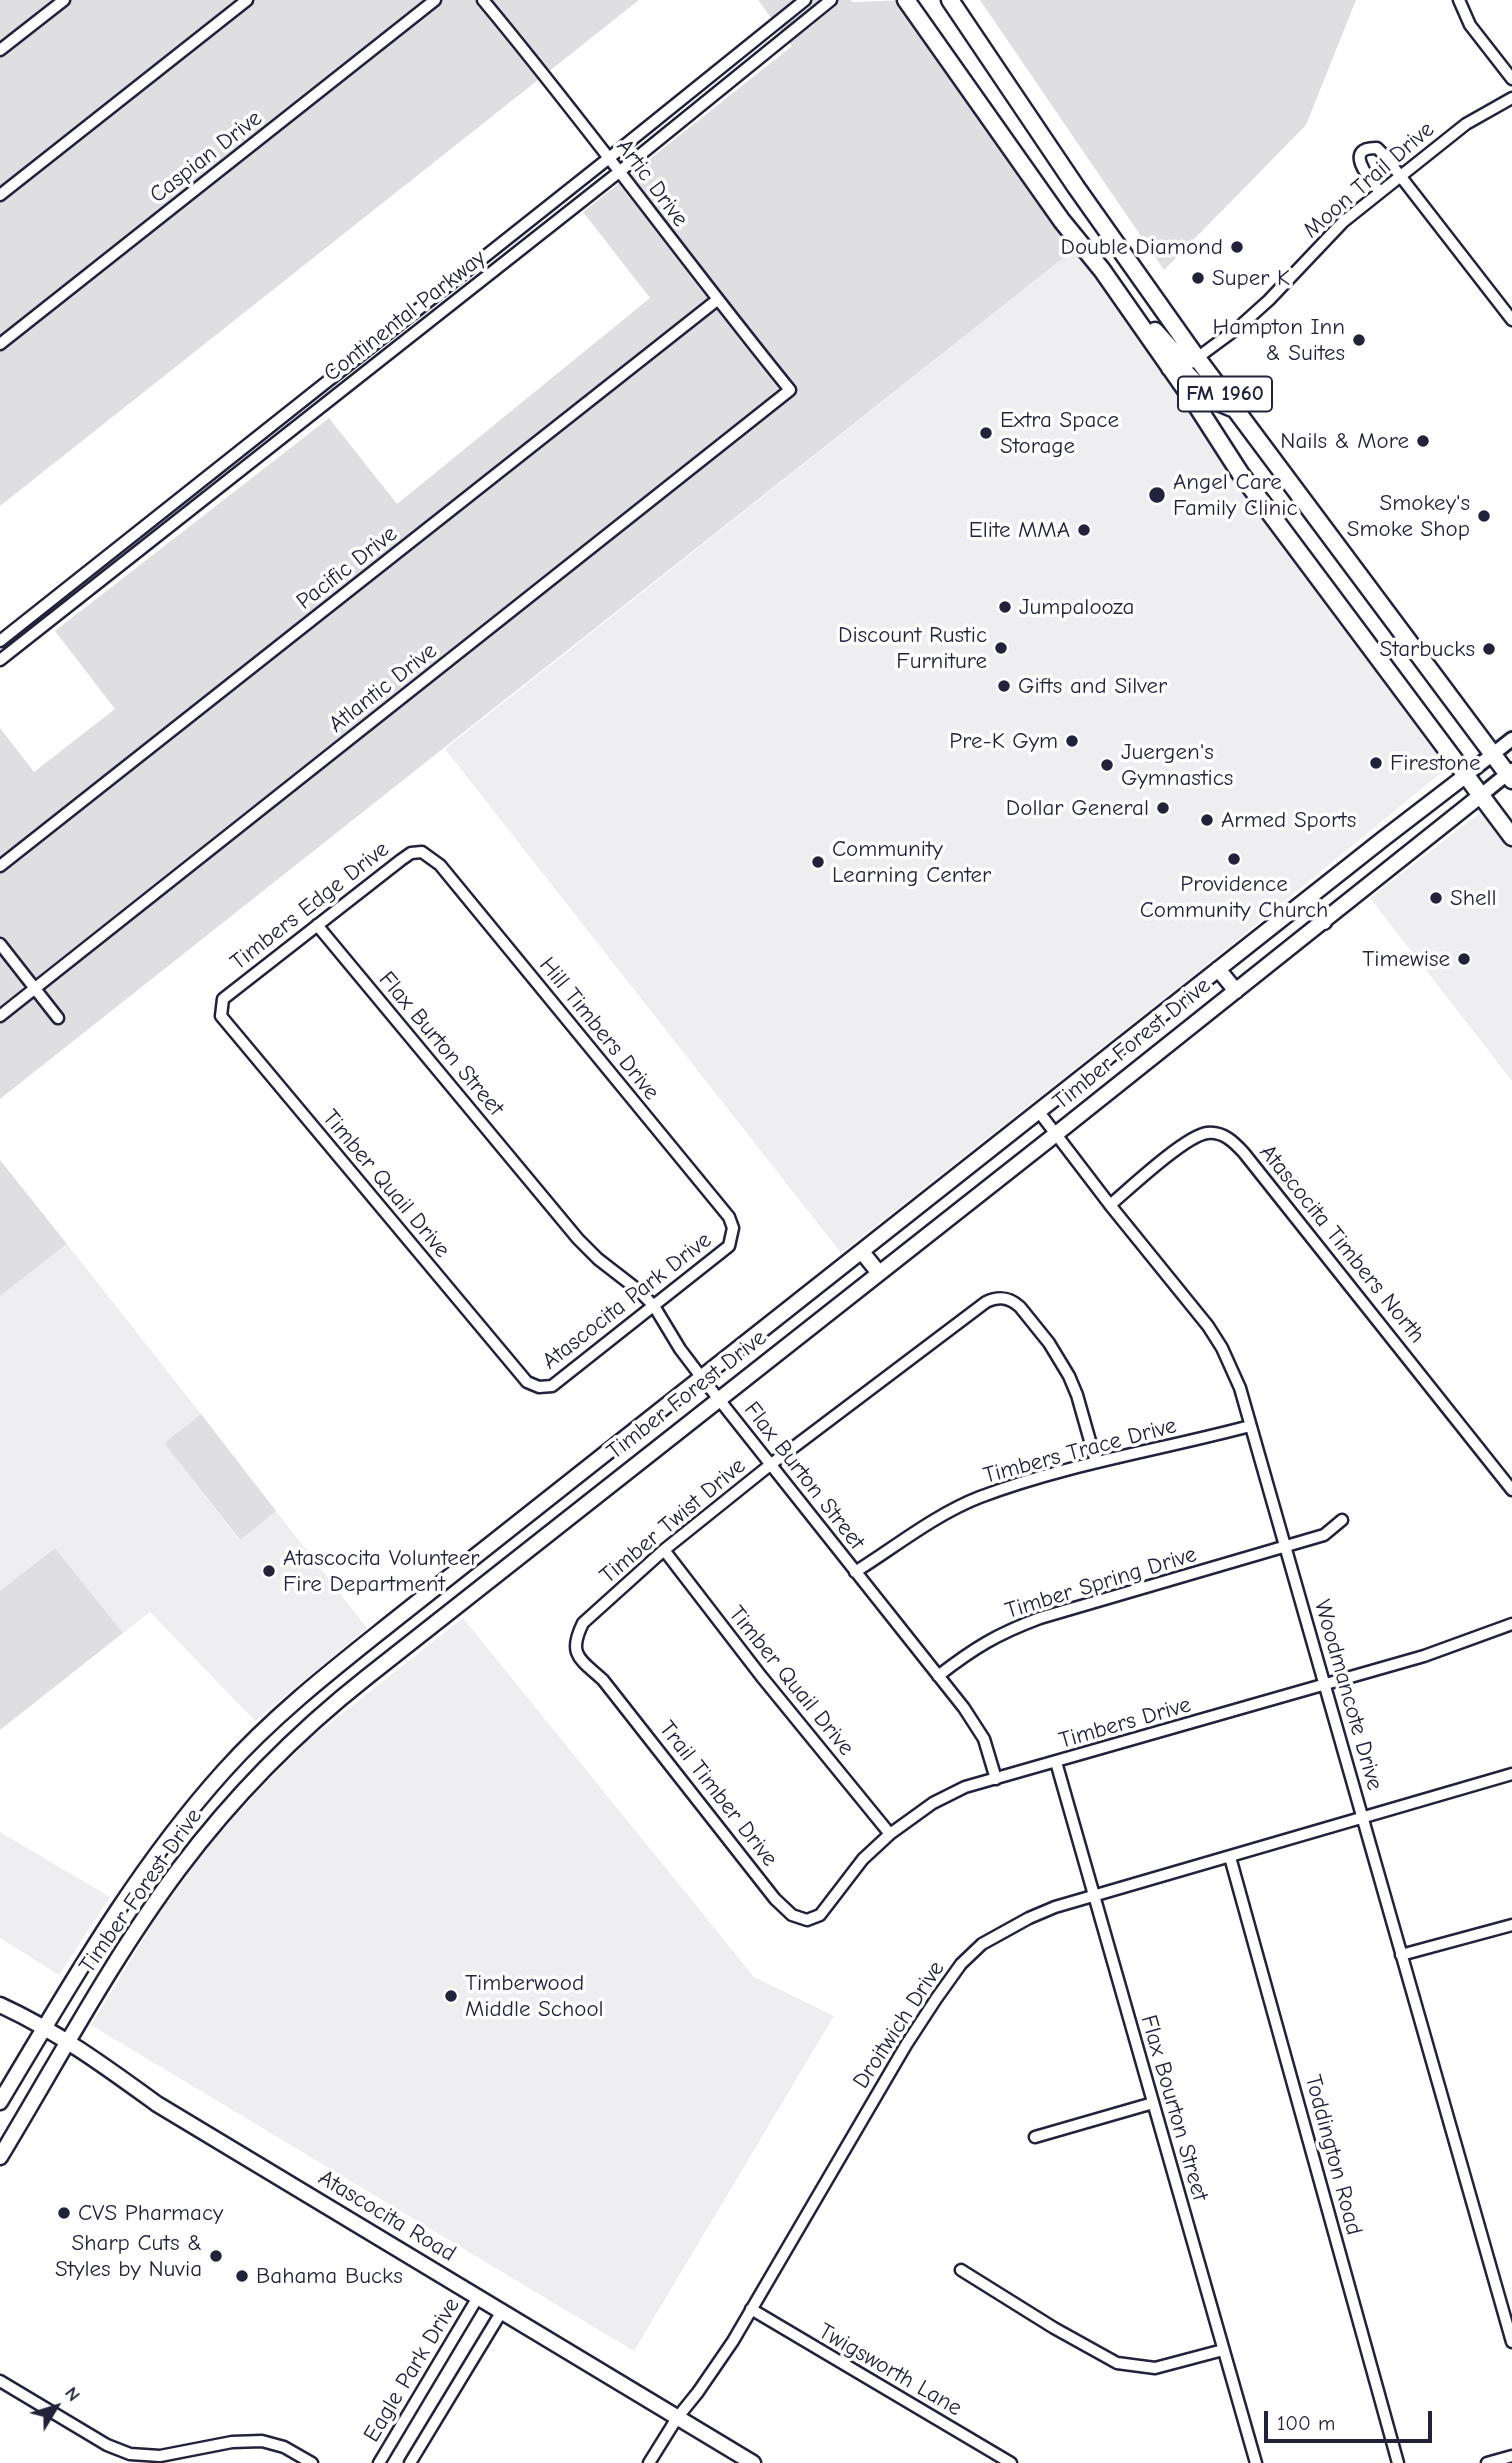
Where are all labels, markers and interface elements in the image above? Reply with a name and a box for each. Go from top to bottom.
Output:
street label: Caspian Drive [144,105,268,209]
street label: Moon Trail Drive [1298,116,1440,244]
street label: Artic Drive [610,134,694,232]
place label: Double Diamond [1060,233,1223,261]
marker: Double Diamond [1229,239,1245,255]
street label: Continental Parkway [319,244,491,388]
place label: Super K [1212,264,1290,292]
marker: Super K [1190,270,1206,286]
place label: Hampton Inn & Suites [1213,313,1345,367]
marker: Hampton Inn & Suites [1351,332,1367,348]
road number: FM 1960 [1178,376,1272,412]
place label: Extra Space Storage [1000,406,1119,460]
marker: Extra Space Storage [978,425,994,441]
place label: Nails & More [1280,427,1409,455]
marker: Nails & More [1415,433,1431,449]
place label: Angel Care Family Clinic [1173,468,1297,522]
marker: Angel Care Family Clinic [1147,485,1167,505]
place label: Smokey's Smoke Shop [1347,489,1470,543]
marker: Smokey's Smoke Shop [1476,508,1492,524]
place label: Elite MMA [969,516,1070,544]
street label: Pacific Drive [291,520,403,616]
marker: Elite MMA [1076,522,1092,538]
place label: Jumpalooza [1019,593,1134,621]
marker: Jumpalooza [997,599,1013,615]
place label: Discount Rustic Furniture [838,621,987,675]
place label: Starbucks [1380,635,1475,663]
street label: Atlantic Drive [323,637,443,739]
marker: Discount Rustic Furniture [993,640,1009,656]
marker: Starbucks [1481,641,1497,657]
place label: Gifts and Silver [1018,672,1167,700]
marker: Gifts and Silver [996,678,1012,694]
place label: Pre-K Gym [949,727,1058,755]
marker: Pre-K Gym [1064,733,1080,749]
place label: Juergen's Gymnastics [1121,738,1233,792]
place label: Firestone [1390,749,1481,777]
marker: Firestone [1368,755,1384,771]
marker: Juergen's Gymnastics [1099,757,1115,773]
place label: Dollar General [1006,794,1149,822]
marker: Dollar General [1155,800,1171,816]
place label: Armed Sports [1221,806,1356,834]
marker: Armed Sports [1199,812,1215,828]
place label: Community Learning Center [832,835,991,889]
street label: Timbers Edge Drive [225,836,395,976]
marker: Providence Community Church [1226,851,1242,867]
marker: Community Learning Center [810,854,826,870]
place label: Providence Community Church [1140,870,1328,924]
place label: Shell [1450,884,1497,912]
marker: Shell [1428,890,1444,906]
place label: Timewise [1362,945,1450,973]
marker: Timewise [1456,951,1472,967]
street label: Hill Timbers Drive [533,952,665,1106]
street label: Flax Burton Street [373,966,509,1122]
street label: Timber Forest Drive [1048,972,1216,1116]
street label: Timber Quail Drive [316,1105,456,1263]
street label: Atascocita Timbers North [1253,1139,1431,1349]
street label: Atascocita Park Drive [537,1226,717,1376]
street label: Timber Forest Drive [602,1324,772,1466]
street label: Flax Burton Street [738,1397,870,1555]
street label: Timbers Trace Drive [980,1412,1180,1490]
street label: Timber Twist Drive [595,1452,751,1590]
street label: Timber Spring Drive [1002,1541,1200,1625]
place label: Atascocita Volunteer Fire Department [283,1544,479,1598]
marker: Atascocita Volunteer Fire Department [261,1563,277,1579]
street label: Woodmancote Drive [1308,1597,1388,1793]
street label: Timber Quail Drive [722,1601,860,1761]
street label: Timbers Drive [1056,1691,1194,1755]
street label: Trail Timber Drive [653,1716,783,1872]
street label: Timber Forest Drive [74,1803,208,1979]
street label: Droitwich Drive [847,1956,951,2094]
place label: Timberwood Middle School [465,1969,604,2023]
marker: Timberwood Middle School [443,1988,459,2004]
street label: Flax Bourton Street [1134,2012,1214,2204]
street label: Toddington Road [1298,2072,1368,2238]
street label: Atascocita Road [313,2164,461,2268]
place label: CVS Pharmacy [78,2199,223,2227]
marker: CVS Pharmacy [56,2205,72,2221]
place label: Sharp Cuts & Styles by Nuvia [55,2229,202,2283]
marker: Sharp Cuts & Styles by Nuvia [208,2248,224,2264]
place label: Bahama Bucks [256,2262,403,2290]
marker: Bahama Bucks [234,2268,250,2284]
street label: Eagle Park Drive [358,2293,466,2447]
street label: Twigsworth Lane [813,2318,967,2422]
north arrow [21,2372,91,2442]
text: N [60,2382,85,2406]
scale bar [1267,2396,1435,2440]
text: 100 m [1277,2411,1335,2435]

